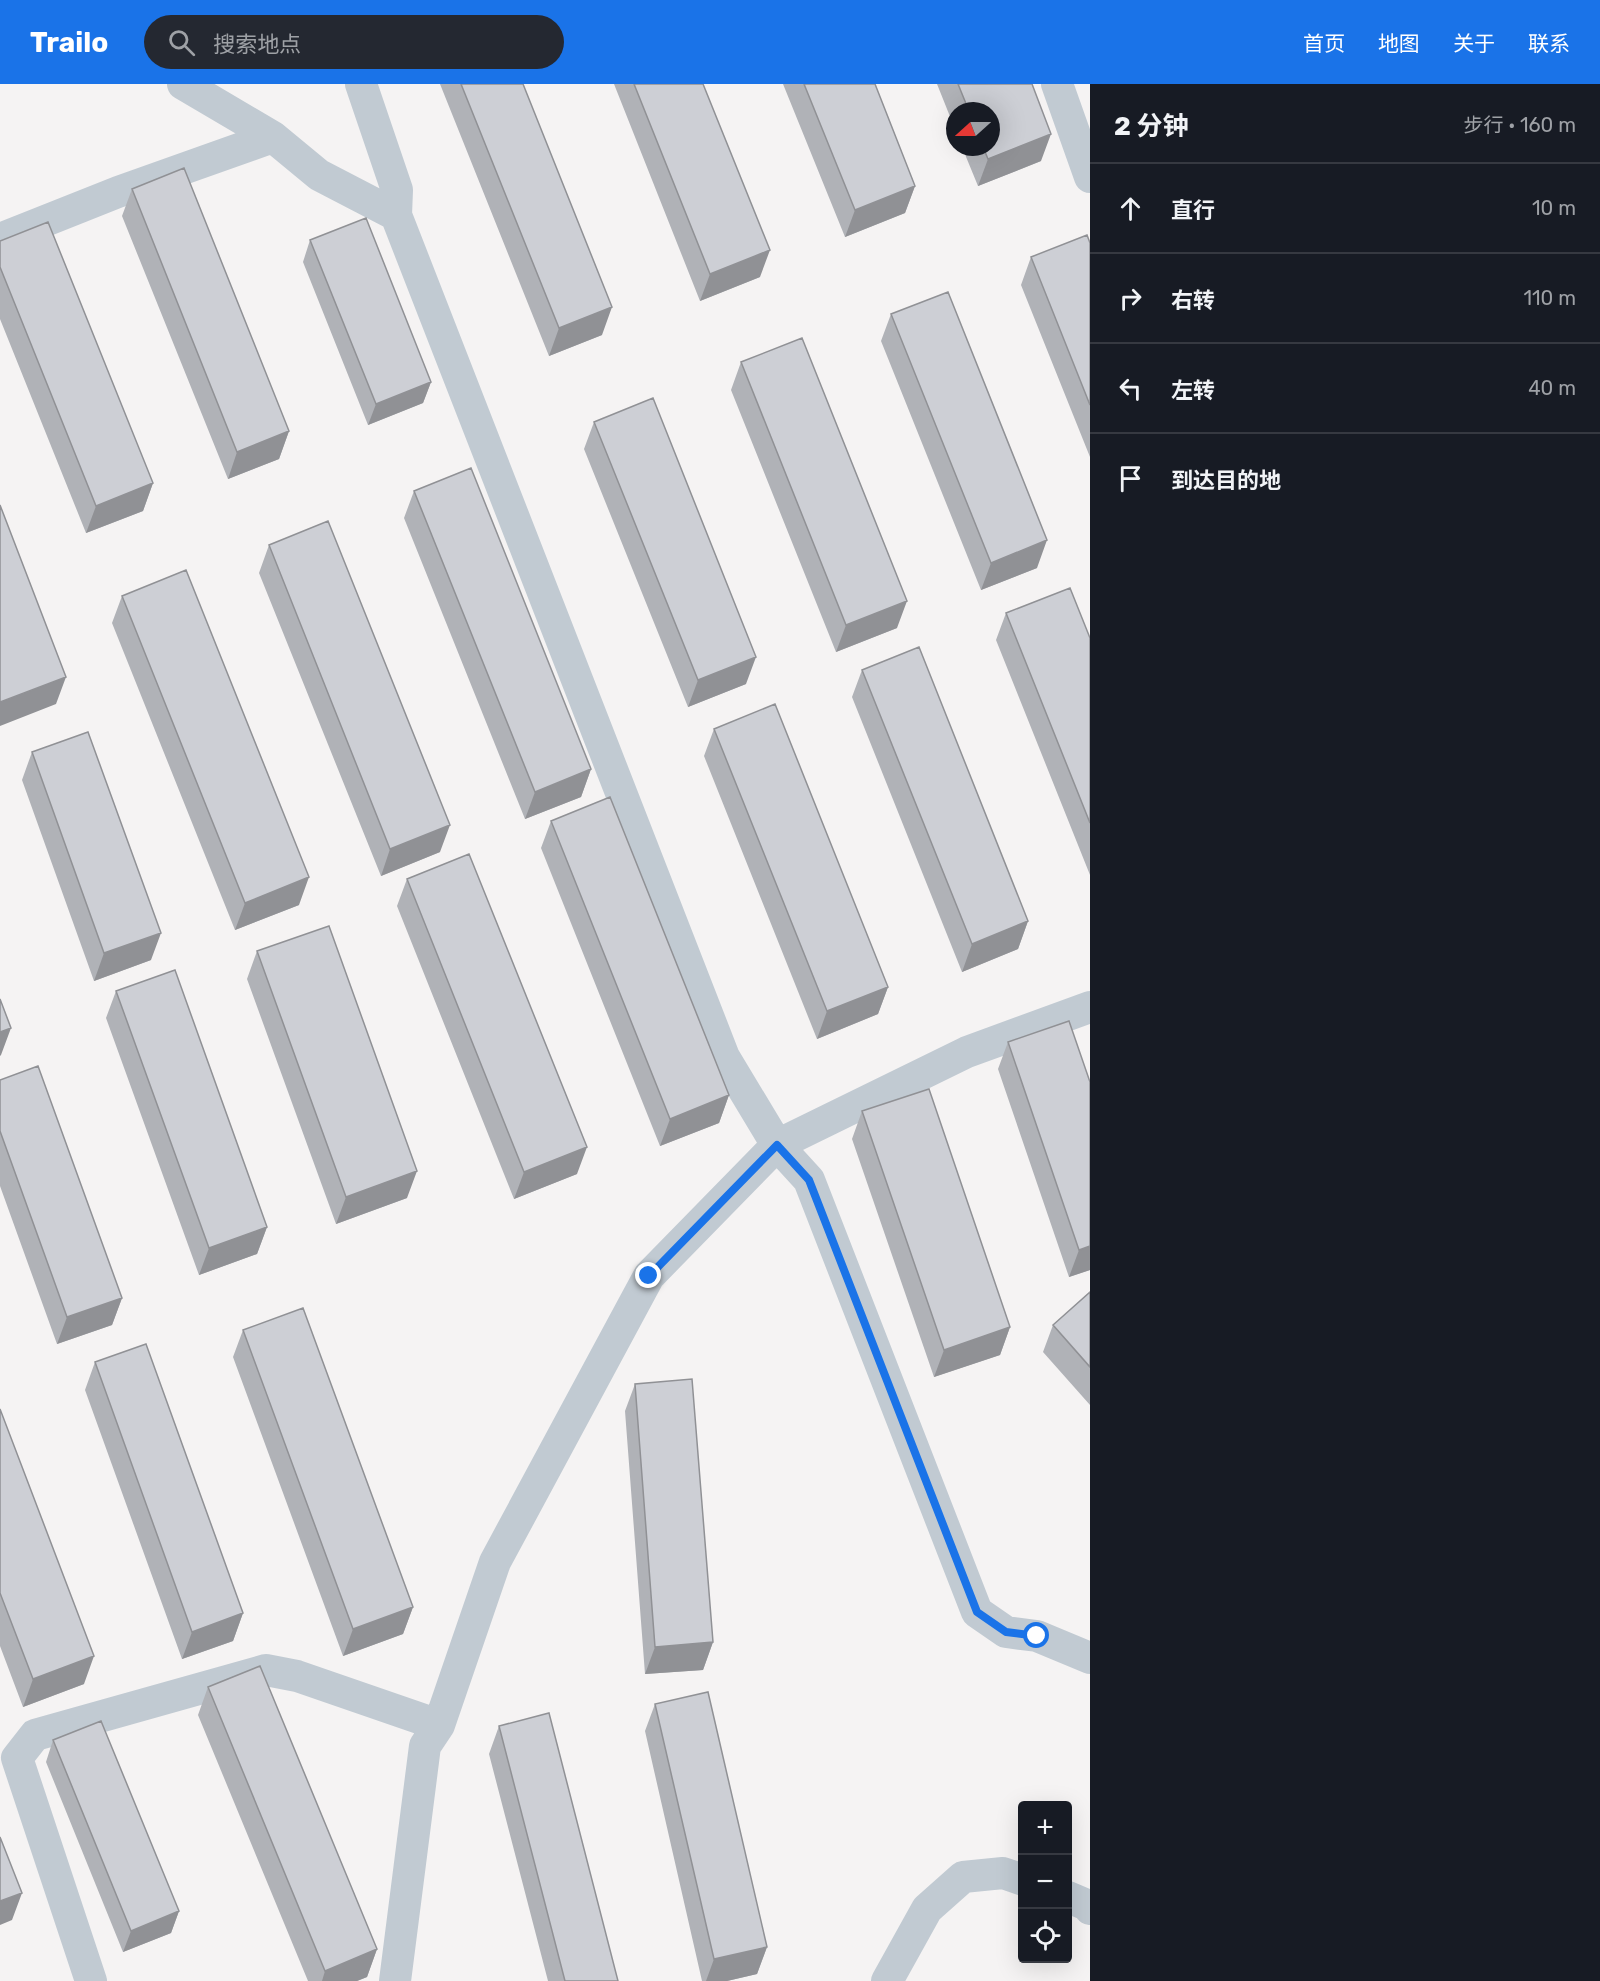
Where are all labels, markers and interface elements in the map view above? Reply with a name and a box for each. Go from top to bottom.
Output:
search box [144,15,564,69]
text: Trailo [30,26,108,59]
icon: search [165,26,198,59]
text: 搜索地点 [213,31,301,58]
text: 首页 [1303,31,1345,56]
text: 地图 [1378,31,1420,56]
text: 关于 [1453,31,1495,56]
text: 联系 [1528,31,1570,56]
north arrow [946,102,1000,156]
text: 2 分钟 [1114,111,1188,142]
text: 步行 · 160 m [1464,113,1576,137]
icon: ahead [1114,192,1147,225]
text: 10 m [1532,196,1576,220]
text: 直行 [1171,197,1215,224]
icon: right [1114,282,1147,315]
text: 110 m [1524,286,1576,310]
text: 右转 [1171,287,1215,314]
icon: left [1114,372,1147,405]
text: 40 m [1528,376,1576,400]
text: 左转 [1171,377,1215,404]
icon: arrive [1114,462,1147,495]
text: 到达目的地 [1171,467,1281,494]
route end [635,1262,661,1288]
route start [1023,1622,1049,1648]
map controls [1018,1801,1072,1963]
button: + [1018,1801,1072,1855]
button: − [1018,1855,1072,1909]
button: locate [1018,1909,1072,1963]

